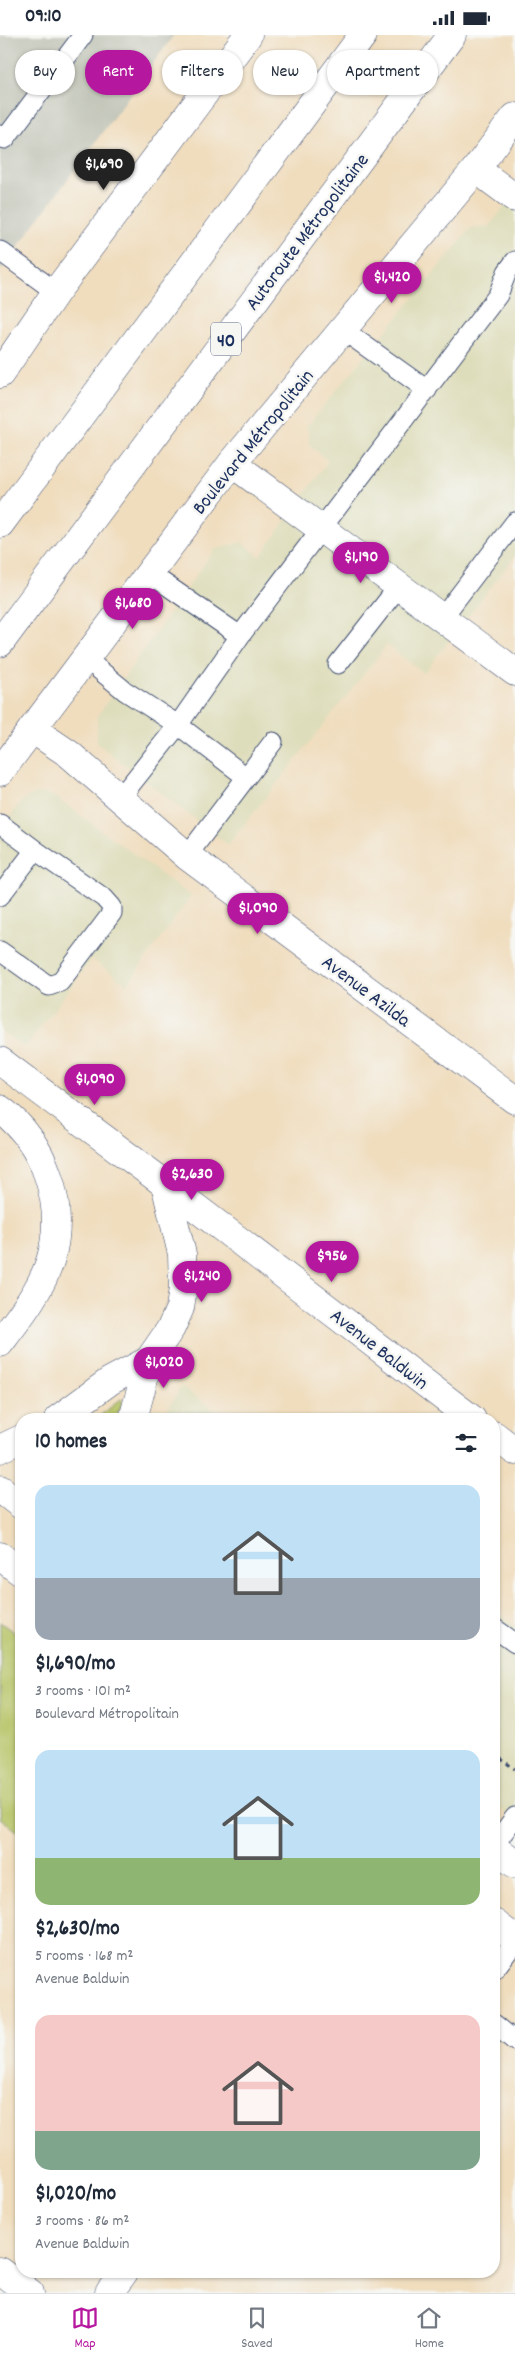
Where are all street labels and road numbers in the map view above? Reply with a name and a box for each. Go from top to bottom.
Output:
street label: Autoroute Métropolitaine [240,148,377,317]
road number: 40 [211,323,241,355]
street label: Boulevard Métropolitain [187,364,322,522]
street label: Avenue Azilda [315,950,416,1036]
street label: Avenue Baldwin [323,1303,433,1398]

